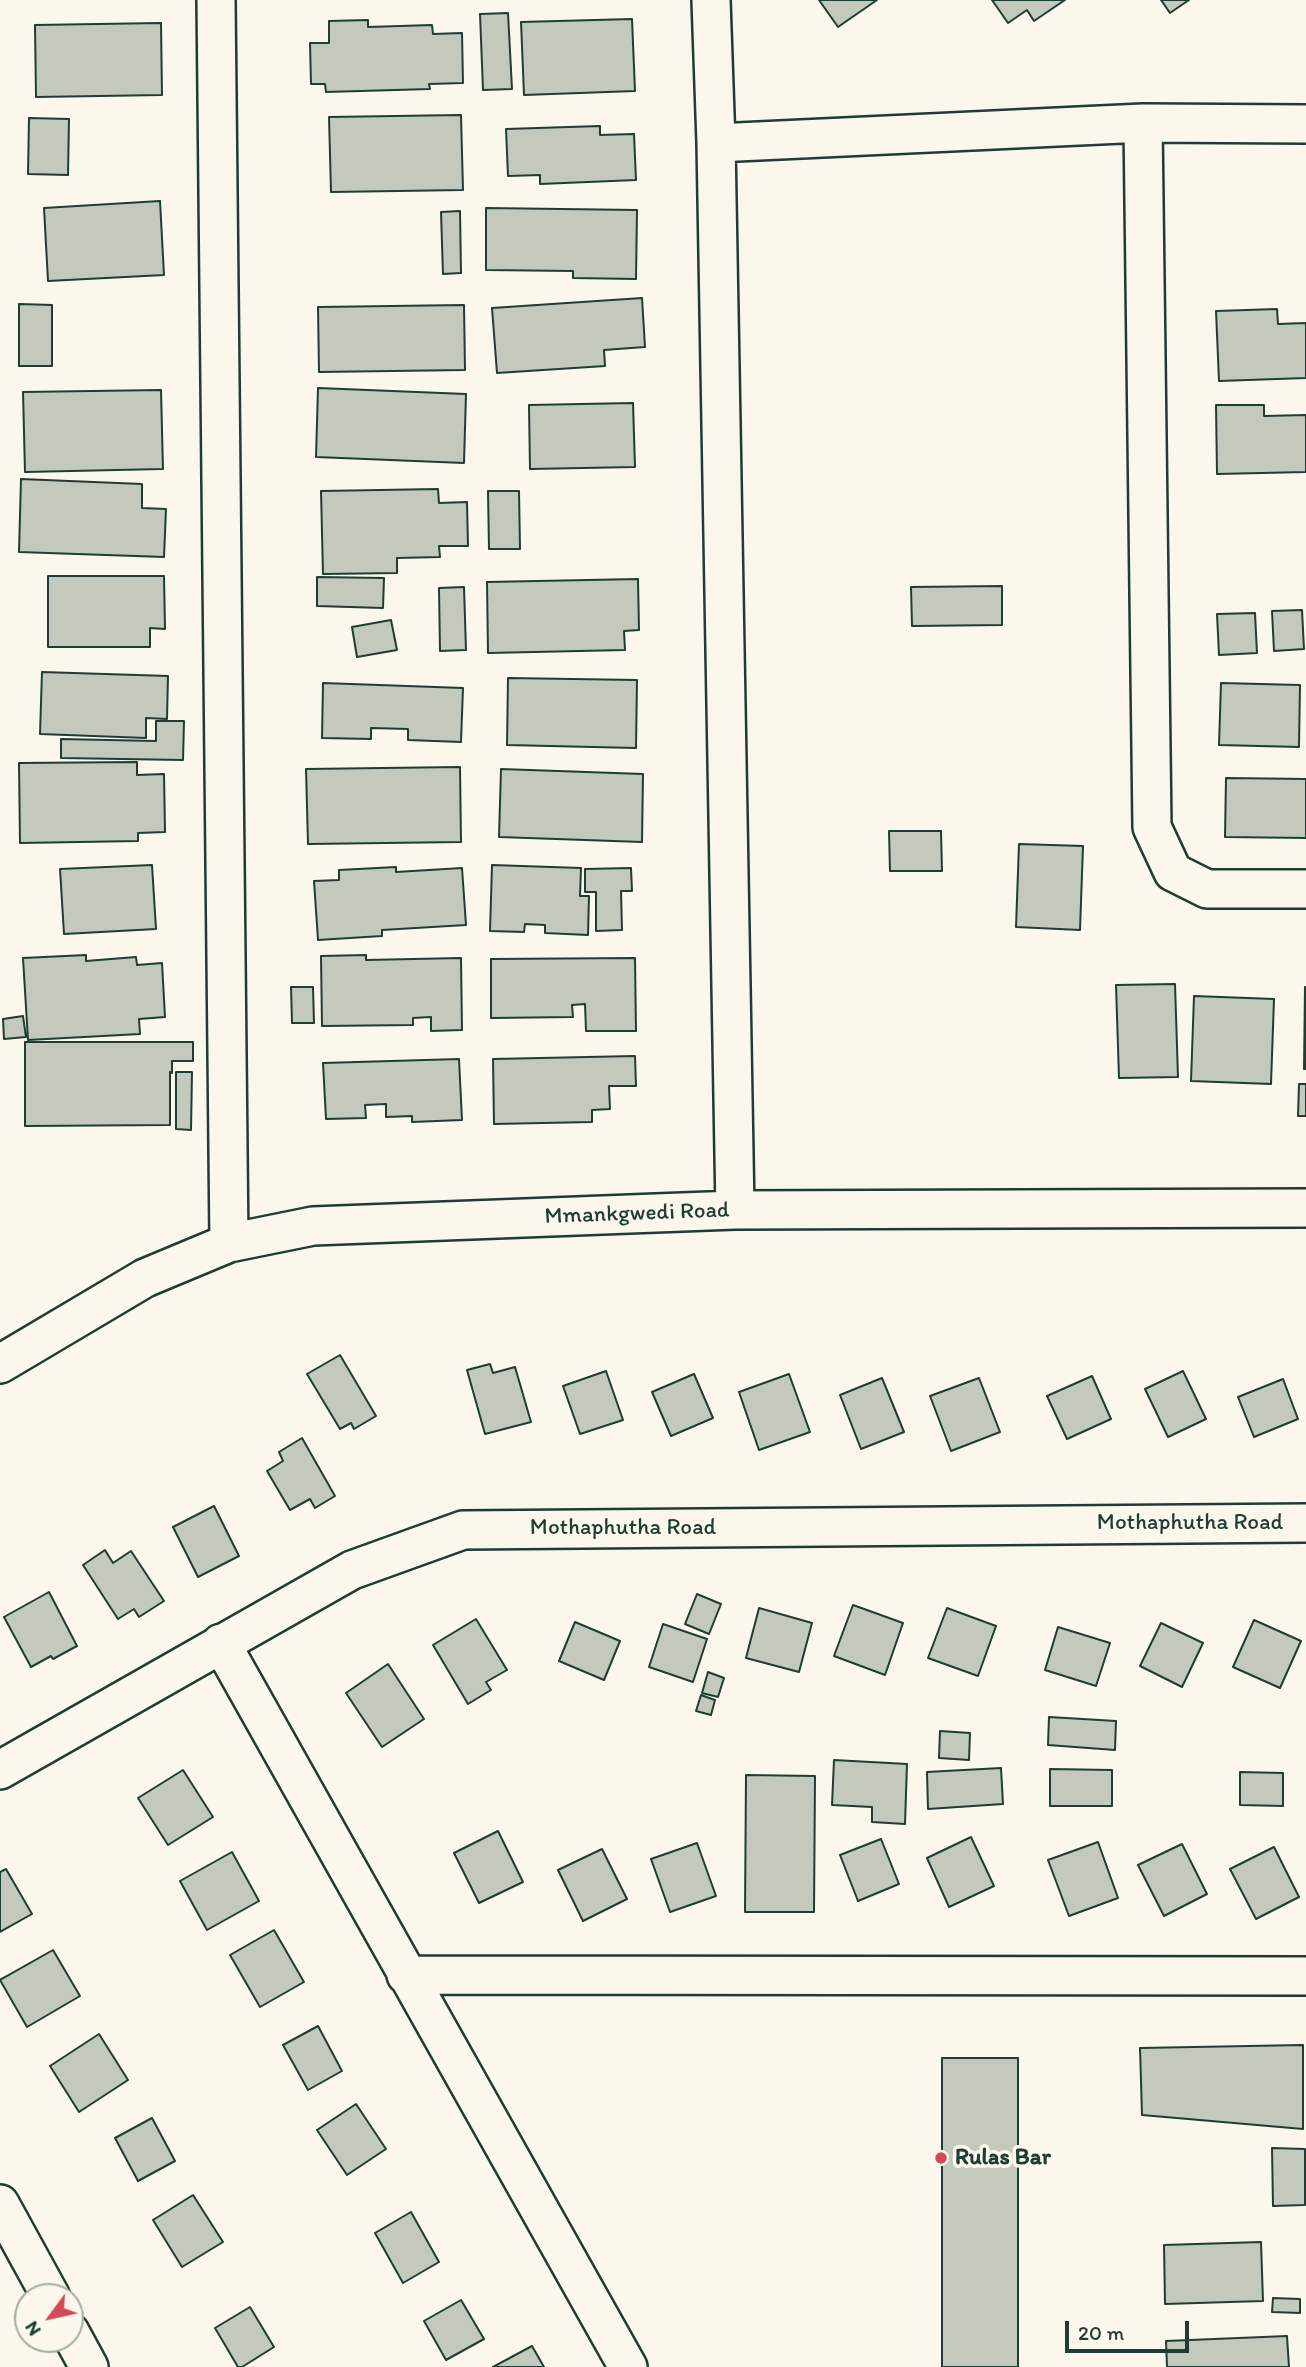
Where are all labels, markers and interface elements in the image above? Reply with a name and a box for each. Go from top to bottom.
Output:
street label: Mmankgwedi Road [544,1197,730,1231]
street label: Mothaphutha Road [1097,1509,1283,1537]
street label: Mothaphutha Road [530,1514,716,1542]
place label: Rulas Bar [955,2144,1051,2172]
marker: Rulas Bar [933,2150,949,2166]
north arrow [14,2283,84,2353]
scale bar [1068,2308,1192,2352]
text: N [20,2317,46,2340]
text: 20 m [1078,2320,1124,2345]

